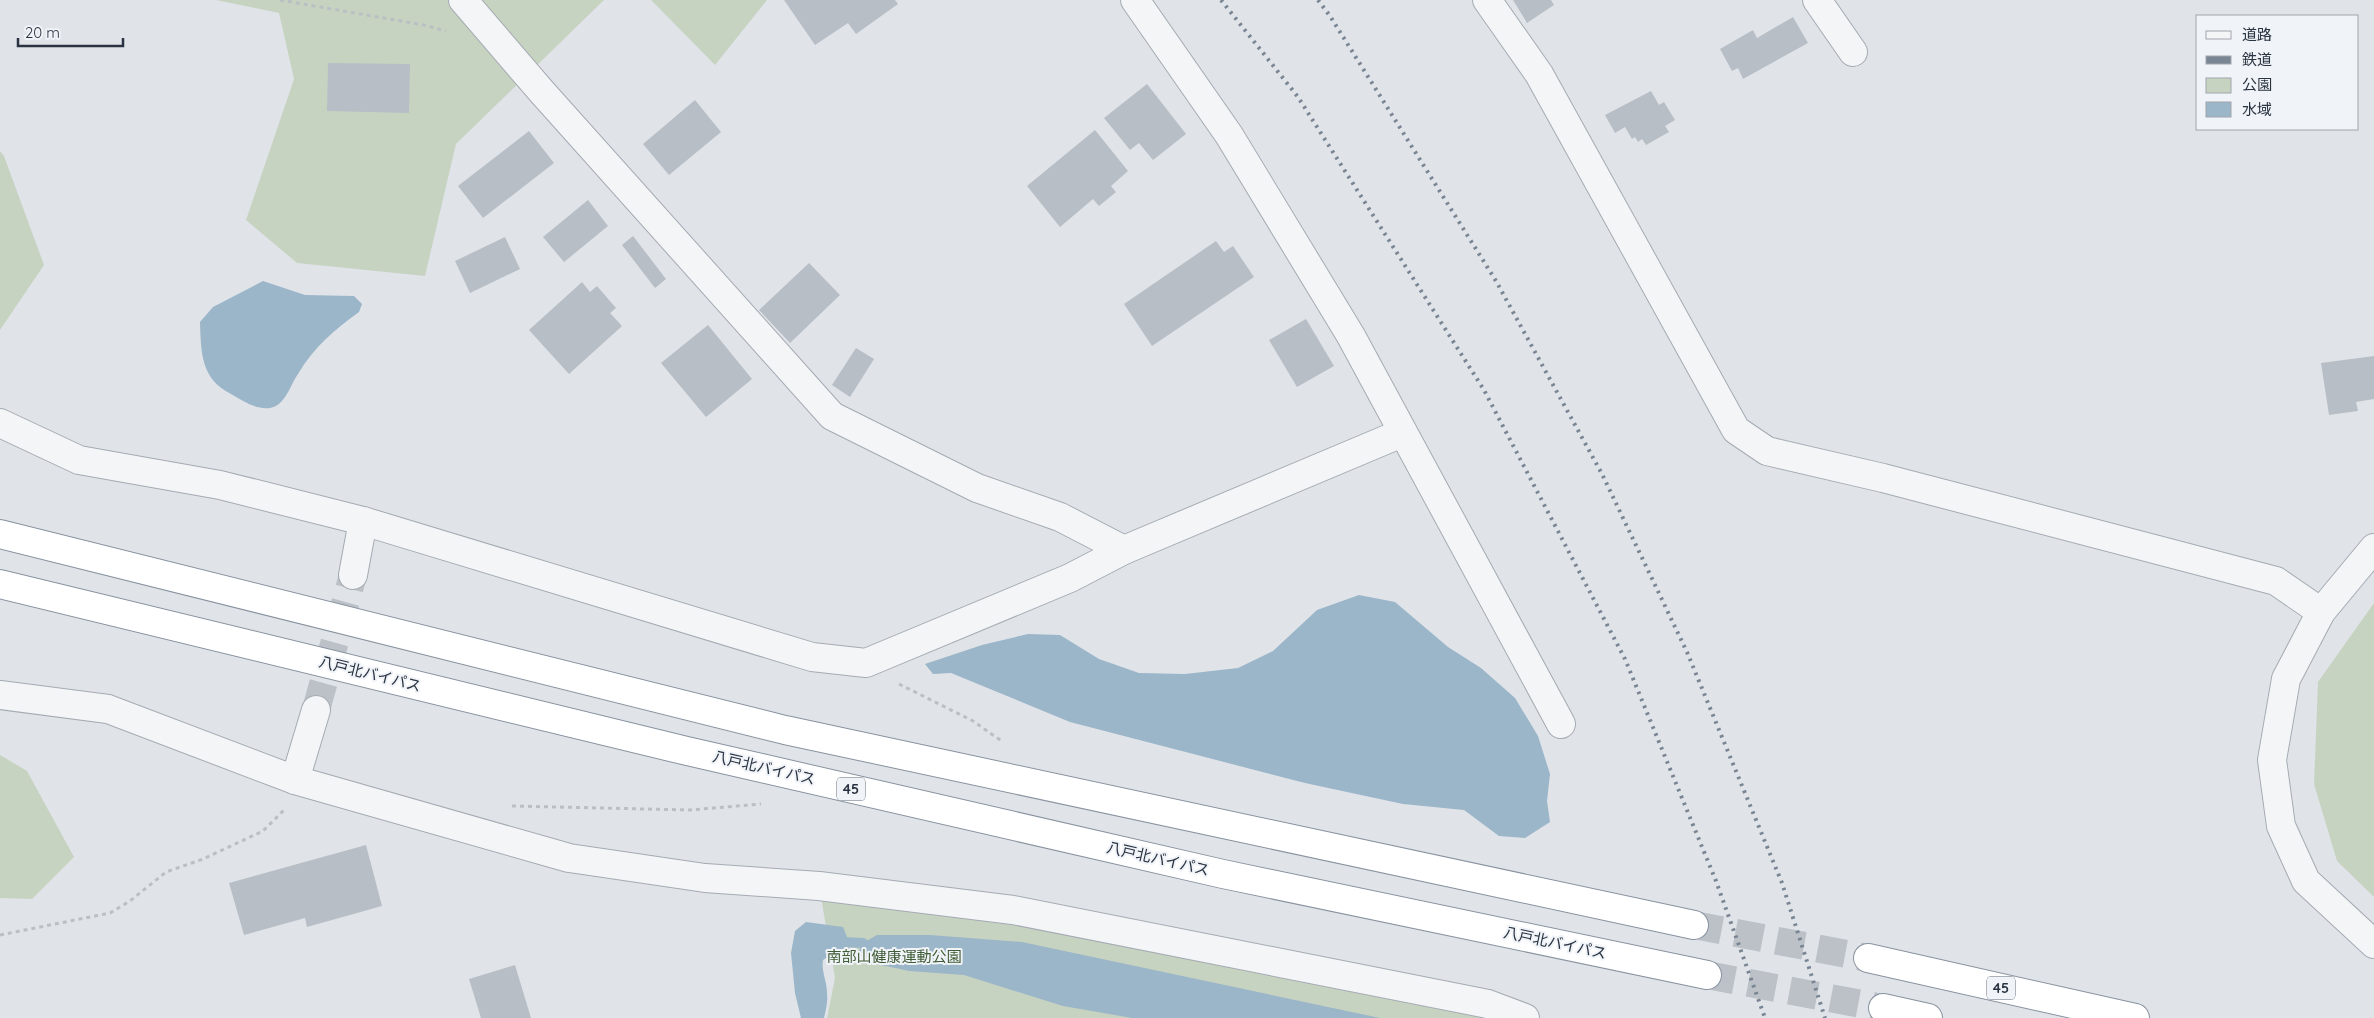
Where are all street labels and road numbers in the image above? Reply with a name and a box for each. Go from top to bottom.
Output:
street label: 八戸北バイパス [317,652,423,695]
street label: 八戸北バイパス [711,746,817,789]
road number: 45 [837,778,865,801]
street label: 八戸北バイパス [1105,837,1211,880]
street label: 八戸北バイパス [1502,922,1608,963]
road number: 45 [1987,976,2015,1000]

